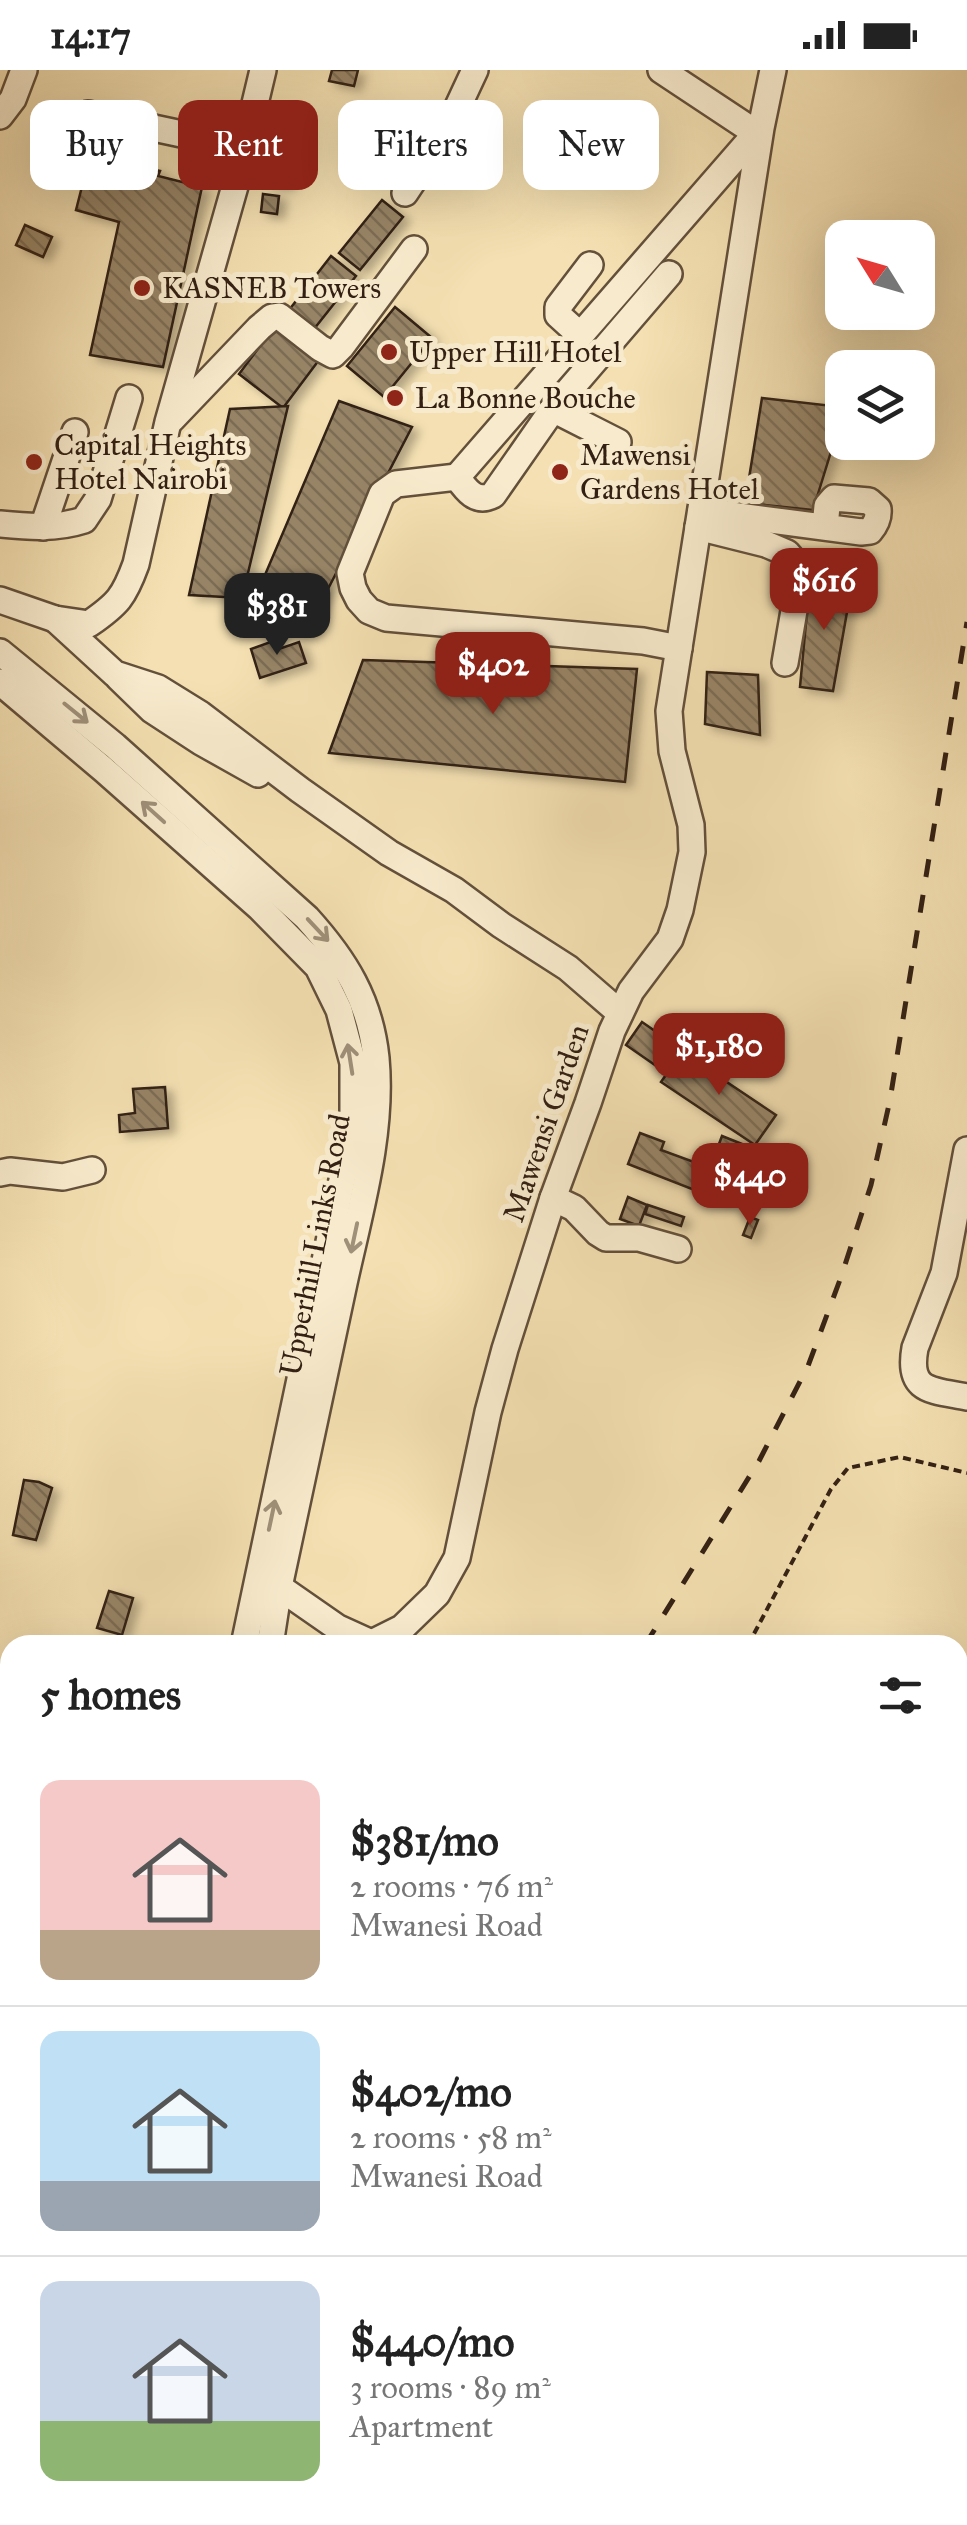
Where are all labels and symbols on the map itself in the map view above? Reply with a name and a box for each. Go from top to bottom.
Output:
north arrow [825,220,935,330]
place label: KASNEB Towers [162,270,381,306]
marker: KASNEB Towers [131,277,153,299]
place label: Upper Hill Hotel [409,334,622,370]
marker: Upper Hill Hotel [378,341,400,363]
place label: La Bonne Bouche [415,380,636,416]
marker: La Bonne Bouche [384,387,406,409]
place label: Capital Heights Hotel Nairobi [54,427,247,497]
place label: Mawensi Gardens Hotel [580,437,760,507]
marker: Capital Heights Hotel Nairobi [23,451,45,473]
marker: Mawensi Gardens Hotel [549,461,571,483]
pin: $616 [765,548,883,633]
pin: $381 [218,573,336,658]
pin: $402 [434,632,552,717]
one-way arrow [62,702,88,724]
one-way arrow [141,801,166,824]
one-way arrow [306,917,329,942]
pin: $1,180 [638,1013,800,1098]
street label: Mawensi Garden [495,1019,597,1227]
one-way arrow [340,1043,359,1076]
street label: Upperhill Links Road [272,1111,358,1379]
pin: $440 [691,1143,809,1228]
one-way arrow [343,1221,362,1253]
one-way arrow [263,1500,282,1532]

